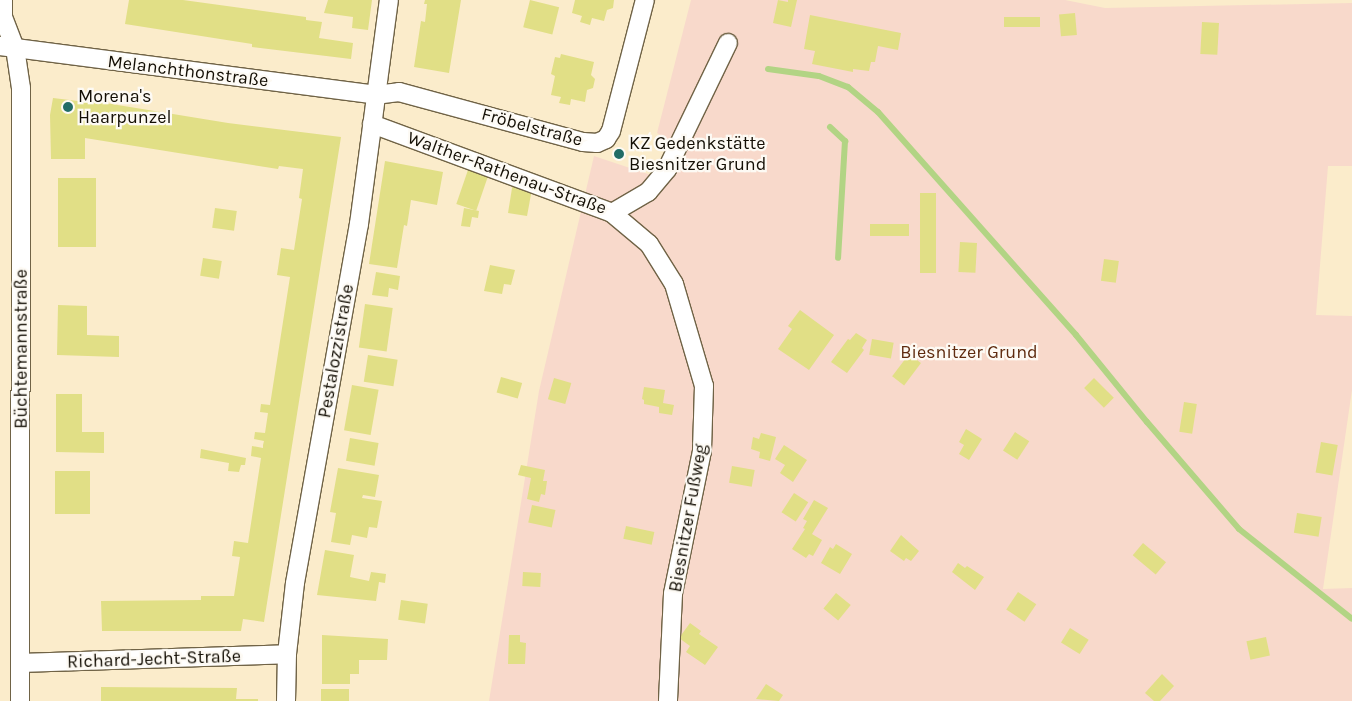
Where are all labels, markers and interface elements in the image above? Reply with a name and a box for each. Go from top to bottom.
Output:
street label: Melanchthonstraße [106,50,270,92]
place label: Morena's Haarpunzel [78,86,171,128]
marker: Morena's Haarpunzel [62,101,74,113]
street label: Fröbelstraße [479,103,585,151]
street label: Walther-Rathenau-Straße [405,127,609,219]
place label: KZ Gedenkstätte Biesnitzer Grund [629,133,766,176]
marker: KZ Gedenkstätte Biesnitzer Grund [613,148,625,160]
street label: Büchtemannstraße [10,269,32,429]
street label: Pestalozzistraße [314,282,358,420]
park label: Biesnitzer Grund [900,341,1038,363]
street label: Biesnitzer Fußweg [664,442,712,594]
street label: Richard-Jecht-Straße [67,645,241,673]

